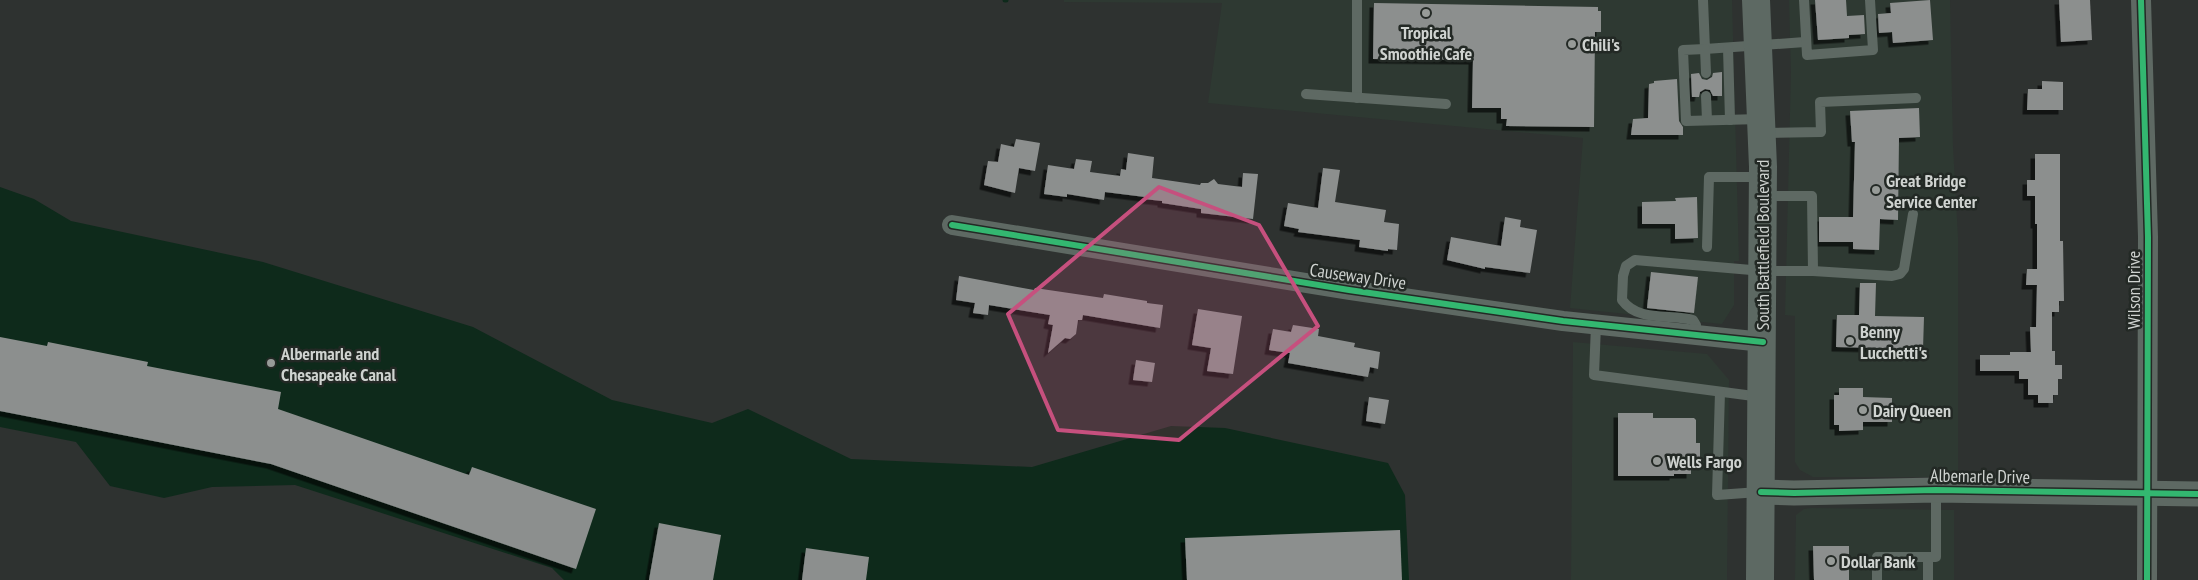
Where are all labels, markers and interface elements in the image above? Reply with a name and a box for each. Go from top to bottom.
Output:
marker: Tropical Smoothie Cafe [1420,7,1432,19]
place label: Tropical Smoothie Cafe [1380,21,1473,65]
place label: Chili's [1582,33,1620,56]
marker: Chili's [1566,38,1578,50]
street label: South Battlefield Boulevard [1751,160,1774,330]
place label: Great Bridge Service Center [1886,169,1978,213]
marker: Great Bridge Service Center [1870,184,1882,196]
street label: Wilson Drive [2122,251,2145,329]
street label: Causeway Drive [1308,258,1408,294]
place label: Benny Lucchetti's [1860,320,1927,364]
marker: Benny Lucchetti's [1844,335,1856,347]
place label: Albermarle and Chesapeake Canal [280,342,396,386]
marker: Albermarle and Chesapeake Canal [265,357,277,369]
place label: Dairy Queen [1873,399,1951,422]
marker: Dairy Queen [1857,404,1869,416]
place label: Wells Fargo [1666,450,1742,473]
marker: Wells Fargo [1651,455,1663,467]
street label: Albemarle Drive [1930,464,2030,488]
place label: Dollar Bank [1841,550,1916,573]
marker: Dollar Bank [1825,555,1837,567]

